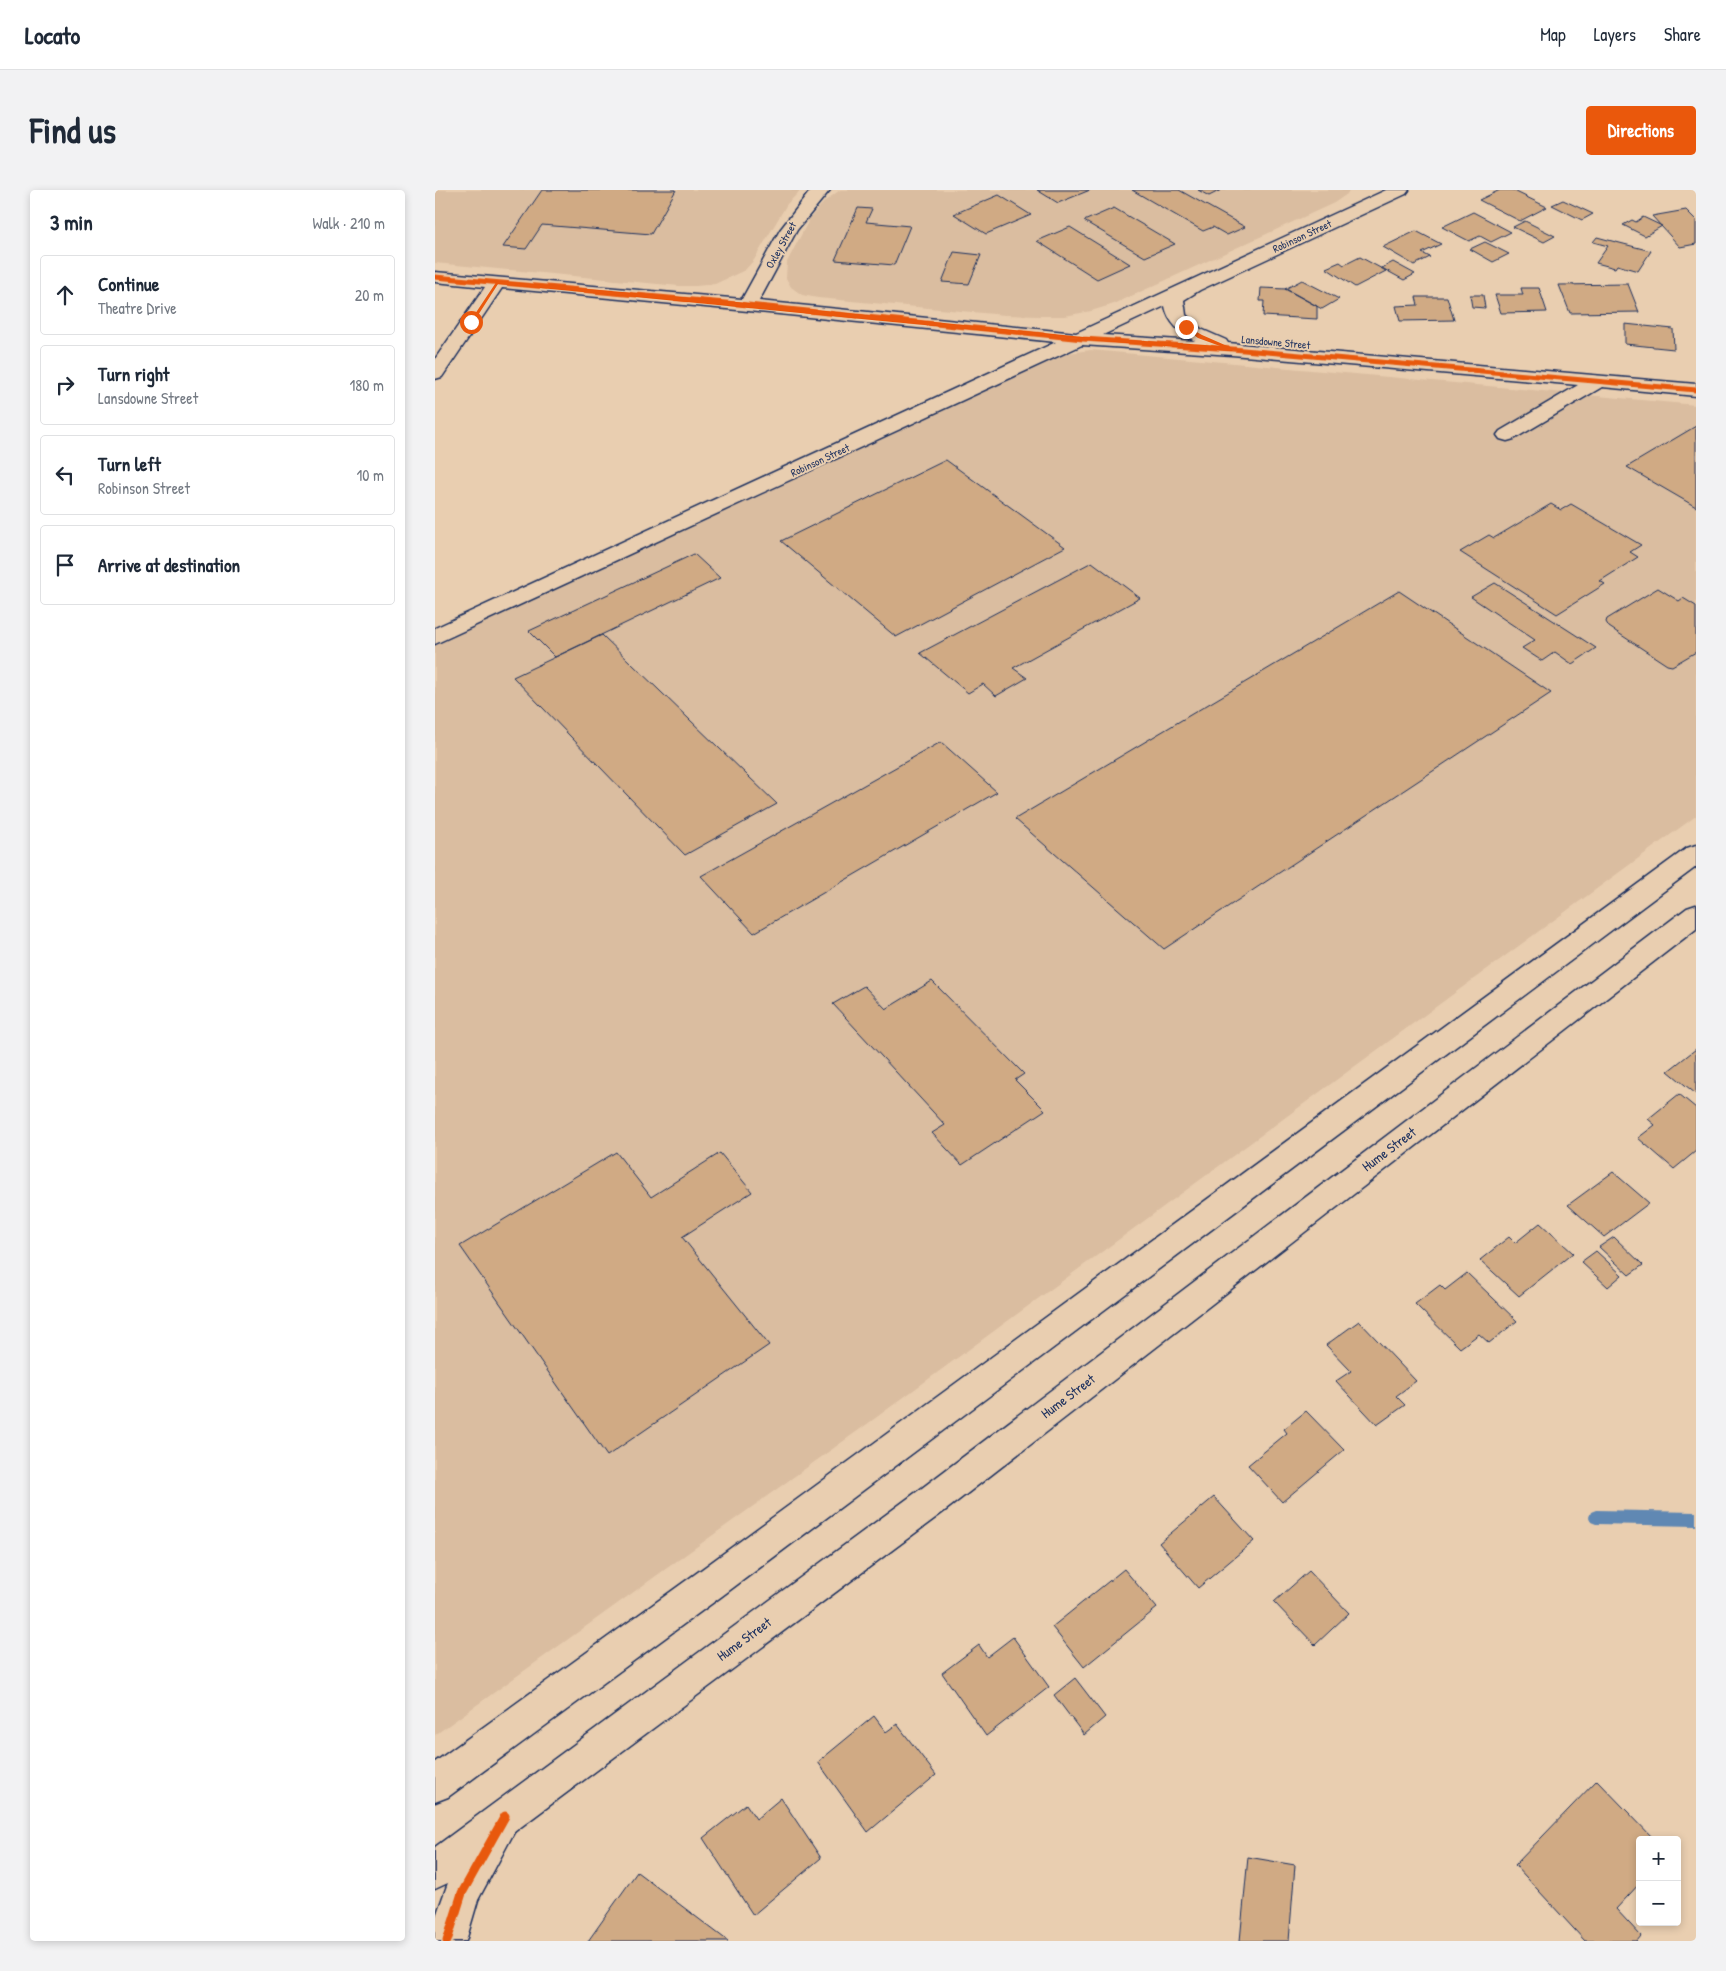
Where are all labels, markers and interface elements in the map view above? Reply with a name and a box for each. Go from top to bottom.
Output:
text: Locato [25,19,80,51]
text: Map [1540,22,1566,47]
text: Layers [1594,22,1636,47]
text: Share [1664,22,1701,47]
button: Directions [1586,106,1696,155]
text: Find us [30,107,116,154]
text: 3 min [50,208,93,237]
text: Walk · 210 m [312,212,385,234]
street label: Robinson Street [1270,216,1334,256]
street label: Oxley Street [762,219,800,271]
text: Continue [98,271,159,297]
icon: ahead [51,281,79,309]
text: 20 m [355,284,384,306]
text: Theatre Drive [98,297,177,319]
route start [460,311,483,334]
route end [1175,316,1198,339]
street label: Lansdowne Street [1241,332,1311,352]
text: Turn right [98,361,169,387]
icon: right [51,371,79,399]
text: 180 m [350,374,384,396]
text: Lansdowne Street [98,387,198,409]
street label: Robinson Street [788,440,852,480]
text: Turn left [98,451,161,477]
icon: left [51,461,79,489]
text: 10 m [356,464,384,486]
text: Robinson Street [98,477,190,499]
icon: arrive [51,551,79,579]
text: Arrive at destination [98,552,240,578]
street label: Hume Street [1358,1122,1420,1175]
street label: Hume Street [1037,1369,1099,1422]
street label: Hume Street [713,1612,775,1665]
map controls [1636,1836,1681,1926]
button: + [1636,1836,1681,1881]
button: − [1636,1881,1681,1926]

